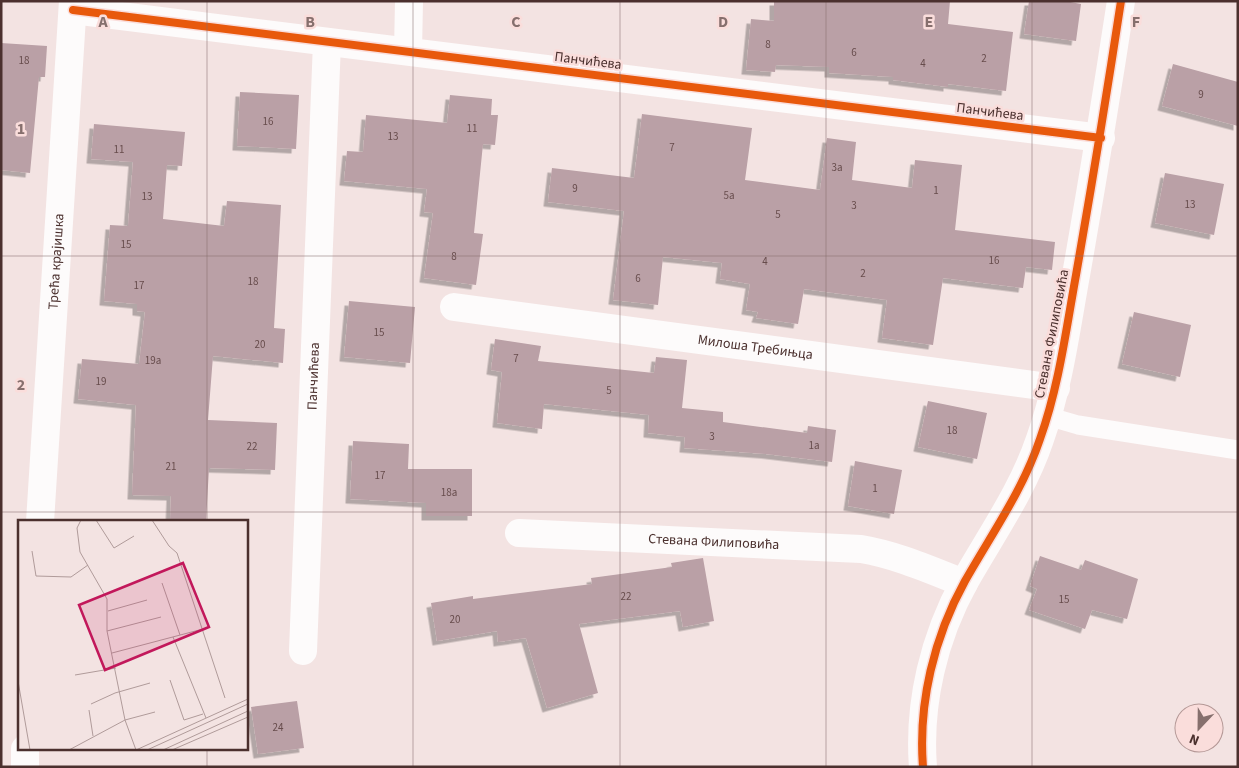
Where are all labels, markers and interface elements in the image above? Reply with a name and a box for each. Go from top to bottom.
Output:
text: A [97,11,108,33]
text: B [305,11,315,33]
text: C [511,11,521,33]
text: D [718,11,728,33]
text: E [925,11,933,33]
text: F [1132,11,1140,33]
house number: 8 [765,37,771,52]
house number: 6 [851,45,857,60]
street label: Панчићева [553,47,623,75]
house number: 2 [981,51,987,66]
house number: 18 [19,53,30,68]
house number: 4 [920,56,926,71]
house number: 9 [1198,87,1204,102]
street label: Панчићева [955,98,1025,126]
house number: 16 [263,114,274,129]
text: 1 [17,118,25,140]
house number: 11 [467,121,477,136]
house number: 13 [388,129,398,144]
house number: 7 [669,140,675,155]
house number: 11 [114,142,124,157]
house number: 3a [831,160,843,175]
house number: 9 [572,181,578,196]
house number: 1 [933,183,939,198]
house number: 5a [723,188,735,203]
house number: 13 [142,189,152,204]
house number: 13 [1185,197,1195,212]
house number: 3 [851,198,857,213]
house number: 5 [775,207,781,222]
street label: Трећа крајишка [43,213,70,310]
house number: 15 [121,237,131,252]
house number: 8 [451,249,457,264]
house number: 16 [989,253,1000,268]
house number: 4 [762,254,768,269]
house number: 2 [860,266,866,281]
street label: Стевана Филиповића [1030,268,1074,400]
house number: 6 [635,271,641,286]
house number: 18 [248,274,259,289]
house number: 17 [134,278,144,293]
house number: 15 [374,325,384,340]
street label: Милоша Требињца [696,330,814,365]
house number: 20 [255,337,265,352]
street label: Панчићева [303,342,325,410]
house number: 7 [513,351,519,366]
house number: 19a [145,353,161,368]
text: 2 [17,374,25,396]
house number: 19 [96,374,106,389]
house number: 5 [606,383,612,398]
house number: 18 [947,423,958,438]
house number: 3 [709,429,715,444]
house number: 1a [808,438,820,453]
house number: 22 [247,439,257,454]
house number: 21 [166,459,176,474]
house number: 17 [375,468,385,483]
house number: 1 [872,481,878,496]
house number: 18a [441,485,457,500]
inset map [18,520,248,750]
street label: Стевана Филиповића [648,529,780,555]
house number: 22 [621,589,631,604]
house number: 15 [1059,592,1069,607]
house number: 20 [450,612,460,627]
north arrow [1174,703,1224,753]
house number: 24 [273,720,284,735]
text: N [1186,728,1203,750]

